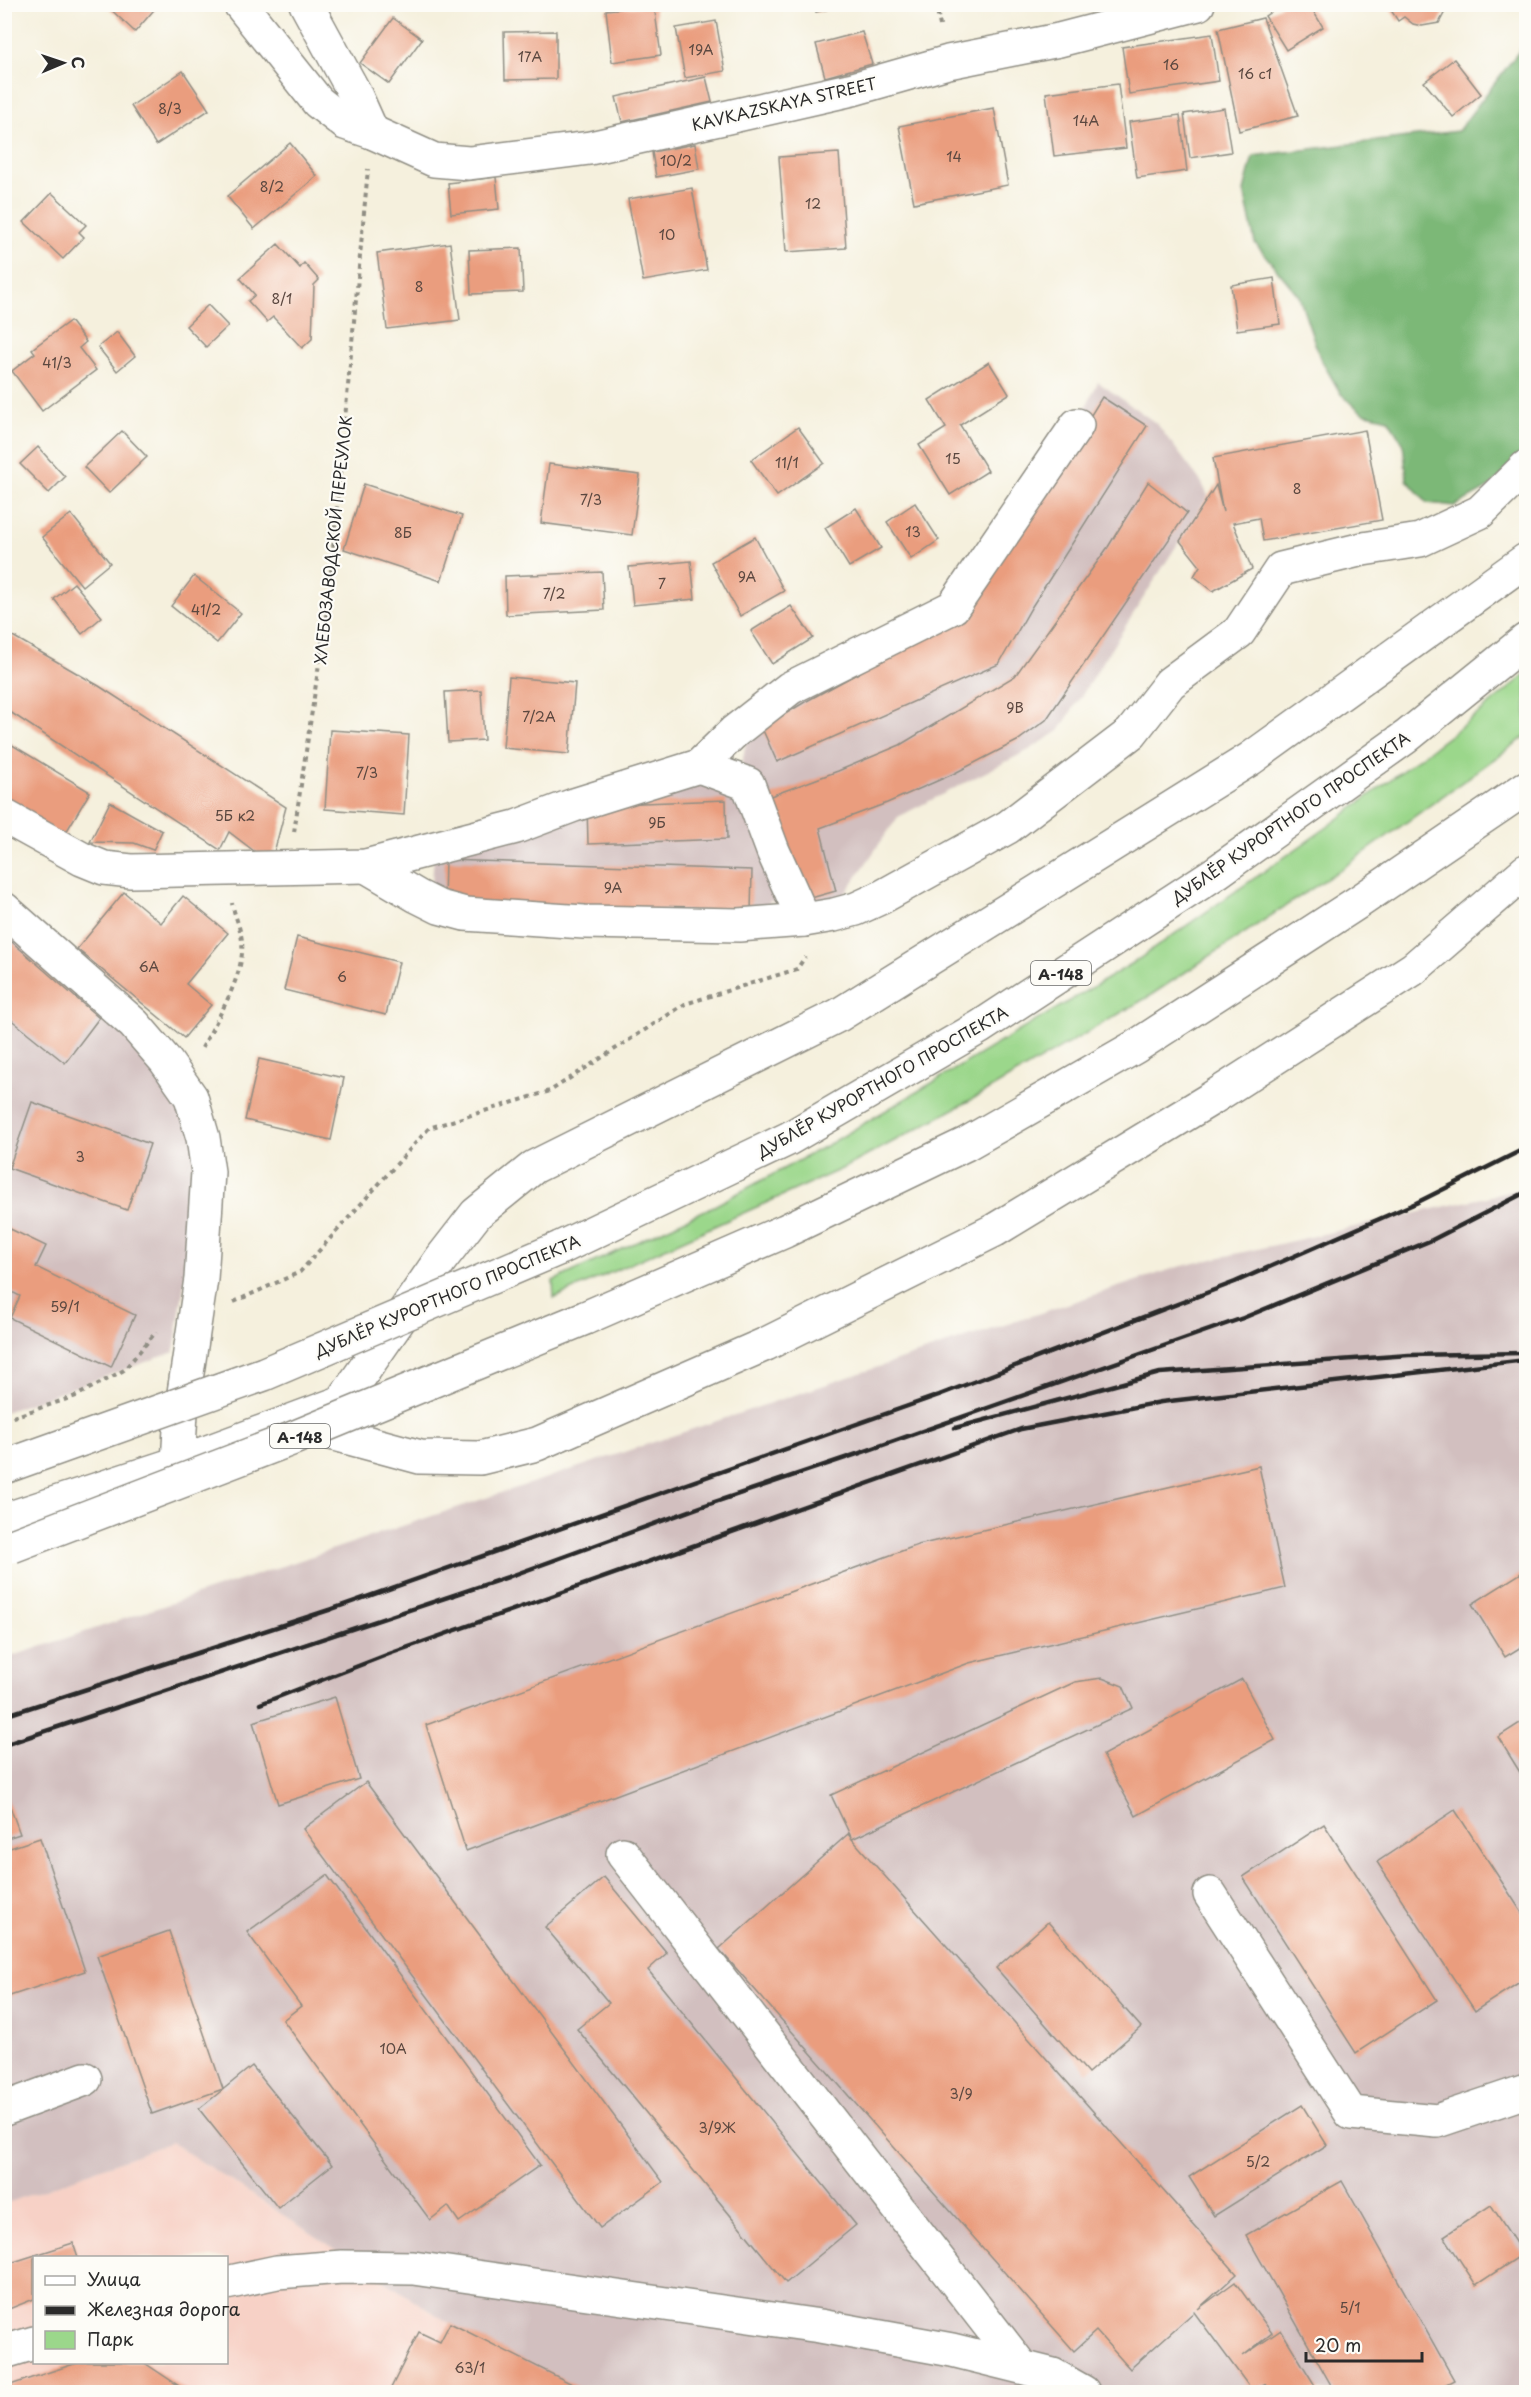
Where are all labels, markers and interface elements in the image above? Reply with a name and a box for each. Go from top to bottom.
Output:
north arrow [33,33,93,93]
house number: 19А [689,39,714,60]
house number: 17А [518,46,543,67]
house number: 16 [1163,54,1179,75]
text: С [67,56,91,69]
house number: 16 с1 [1238,63,1272,84]
street label: KAVKAZSKAYA STREET [689,70,879,136]
house number: 8/3 [158,98,182,119]
house number: 14А [1073,110,1099,131]
house number: 14 [946,146,962,167]
house number: 10/2 [660,150,692,171]
house number: 8/2 [260,176,284,197]
house number: 12 [805,193,821,214]
house number: 10 [659,224,675,245]
house number: 8 [415,276,423,297]
house number: 8/1 [272,288,292,309]
house number: 41/3 [42,352,72,373]
street label: ХЛЕБОЗАВОДСКОЙ ПЕРЕУЛОК [307,415,357,665]
house number: 15 [945,448,961,469]
house number: 11/1 [775,452,799,473]
house number: 8 [1293,478,1301,499]
house number: 7/3 [580,489,602,510]
house number: 13 [905,521,921,542]
house number: 8Б [394,522,412,543]
house number: 9А [738,566,757,587]
house number: 7 [658,573,666,594]
house number: 7/2 [543,583,565,604]
house number: 41/2 [191,599,221,620]
house number: 9В [1006,697,1024,718]
house number: 7/2А [522,706,556,727]
street label: ДУБЛЁР КУРОРТНОГО ПРОСПЕКТА [1165,725,1414,909]
house number: 7/3 [356,762,378,783]
house number: 5Б к2 [215,805,255,826]
house number: 9Б [648,812,666,833]
house number: 9А [604,877,623,898]
house number: 6А [139,956,160,977]
road number: А-148 [1031,961,1091,985]
house number: 6 [337,966,347,987]
street label: ДУБЛЁР КУРОРТНОГО ПРОСПЕКТА [751,999,1012,1163]
house number: 3 [75,1146,85,1167]
street label: ДУБЛЁР КУРОРТНОГО ПРОСПЕКТА [310,1228,583,1362]
house number: 59/1 [50,1296,80,1317]
road number: А-148 [270,1424,330,1448]
house number: 10А [379,2038,407,2059]
house number: 3/9 [949,2083,973,2104]
house number: 3/9Ж [698,2117,736,2138]
house number: 5/2 [1246,2151,1270,2172]
legend [33,2256,228,2364]
text: Улица [87,2265,141,2292]
text: Железная дорога [87,2295,241,2322]
house number: 5/1 [1339,2297,1361,2318]
text: Парк [87,2325,134,2352]
scale bar [1306,2325,1422,2363]
text: 20 m [1315,2331,1361,2358]
house number: 63/1 [455,2357,485,2378]

